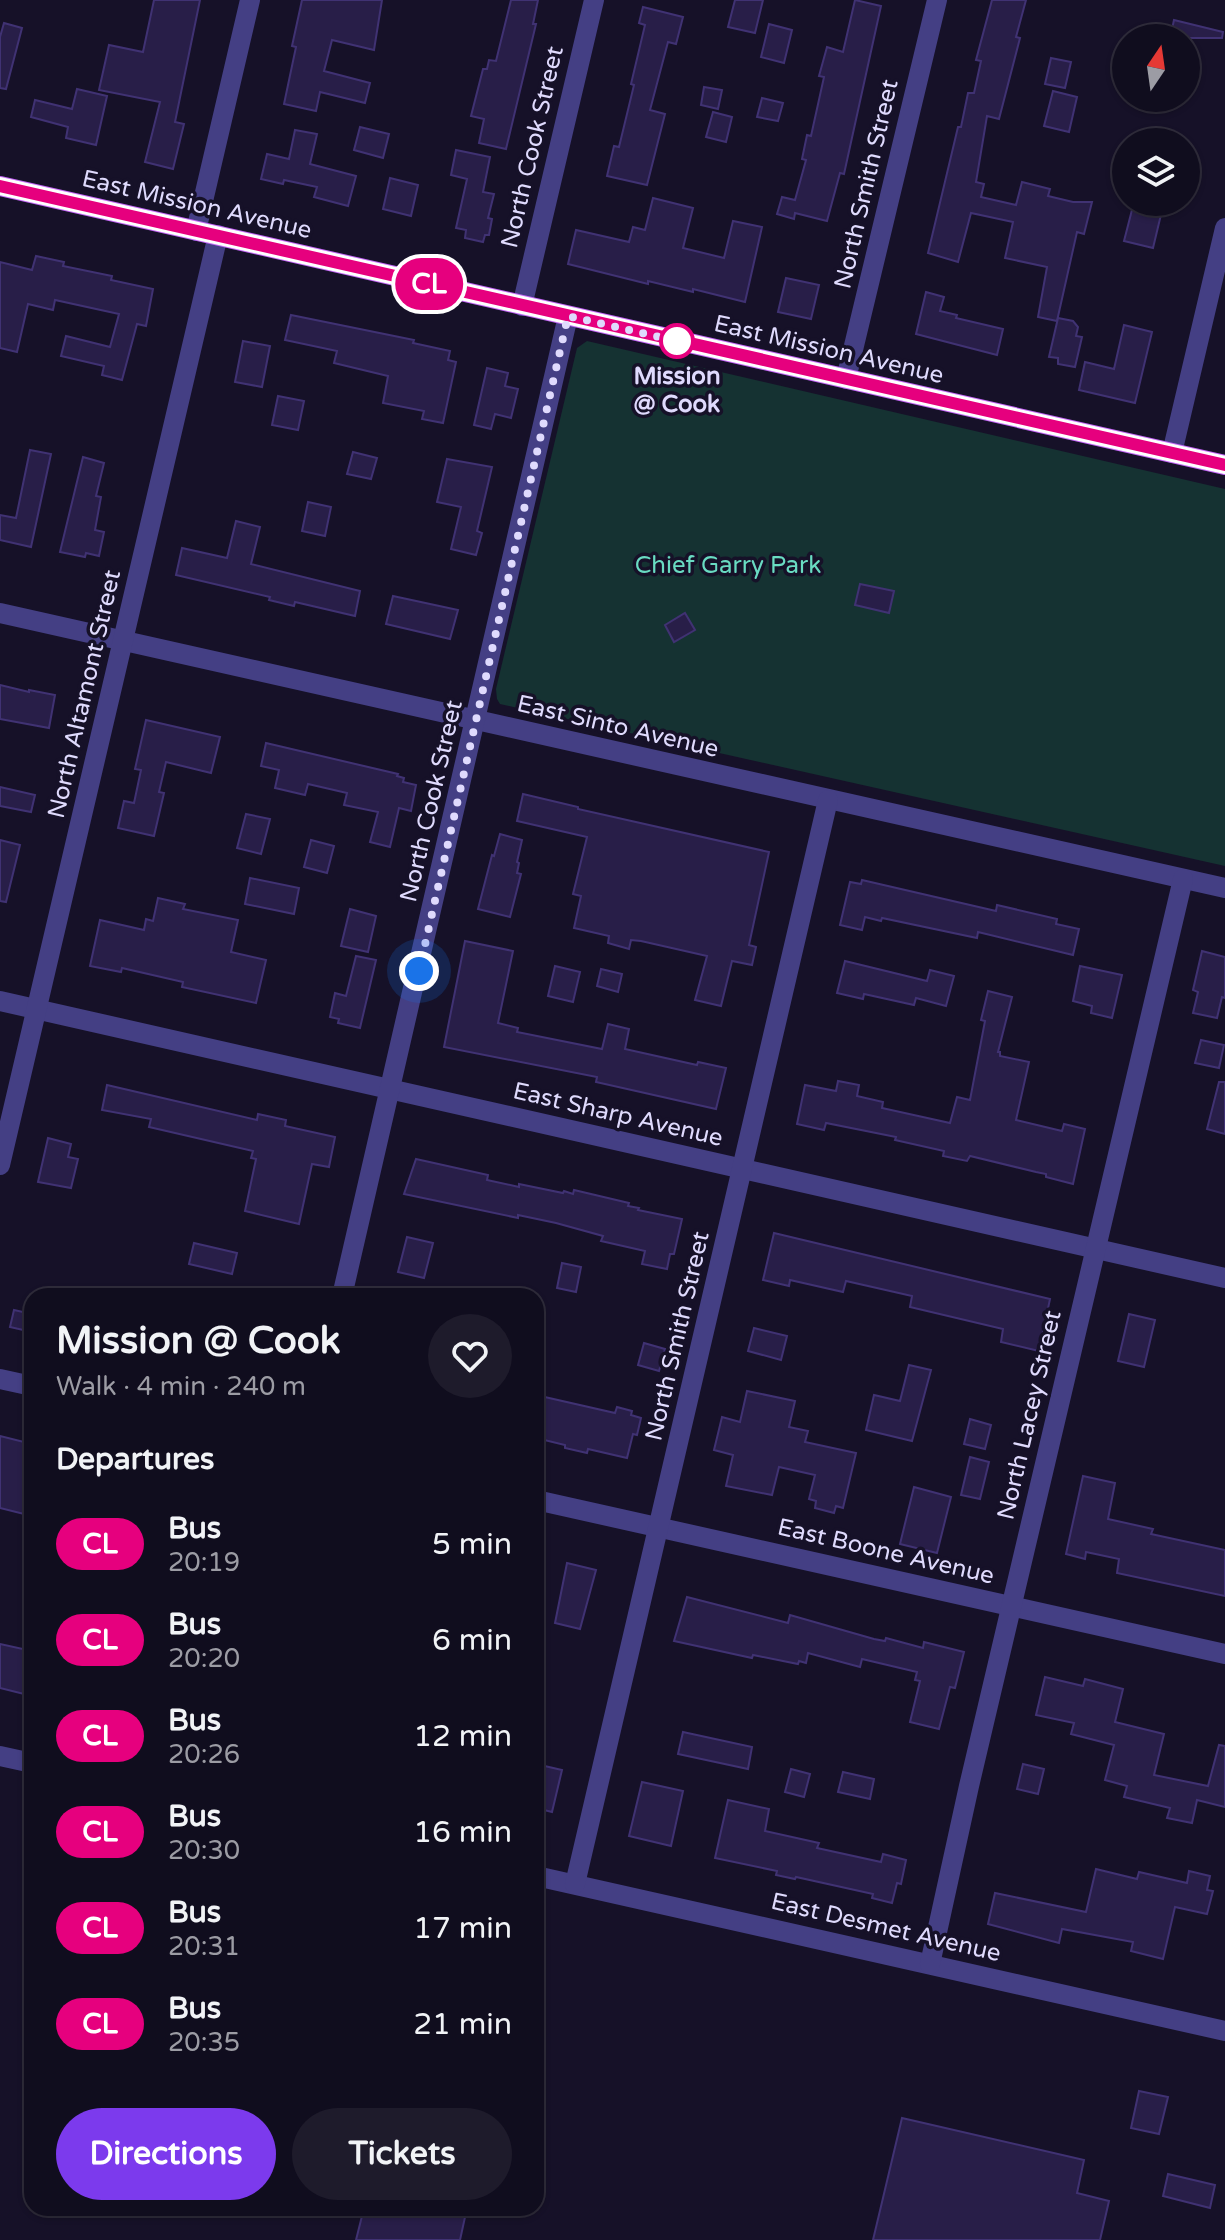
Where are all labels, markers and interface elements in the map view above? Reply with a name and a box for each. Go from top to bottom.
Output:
north arrow [1112,24,1200,112]
map controls [1112,24,1200,216]
street label: North Cook Street [495,43,570,251]
street label: North Smith Street [828,77,905,292]
button: layers [1112,128,1200,216]
street label: East Mission Avenue [79,164,315,245]
line badge: CL [393,258,465,310]
text: CL [411,267,447,301]
street label: East Mission Avenue [711,309,947,390]
marker: Mission @ Cook [660,324,694,358]
place label: Mission @ Cook [633,362,721,419]
park label: Chief Garry Park [635,551,821,580]
street label: North Altamont Street [42,567,127,821]
street label: East Sinto Avenue [514,689,722,764]
street label: North Cook Street [394,697,469,905]
your location [399,951,439,991]
street label: East Sharp Avenue [510,1076,726,1153]
street label: North Smith Street [639,1229,716,1444]
street label: North Lacey Street [991,1308,1068,1523]
button: heart [428,1314,512,1398]
text: Mission @ Cook [56,1318,341,1364]
text: Walk · 4 min · 240 m [56,1371,306,1402]
text: Departures [56,1441,214,1478]
text: Bus [168,1510,221,1547]
street label: East Boone Avenue [775,1512,997,1591]
text: 5 min [432,1526,512,1563]
text: CL [82,1527,118,1561]
text: 20:19 [168,1547,240,1578]
text: Bus [168,1606,221,1643]
text: 6 min [432,1622,512,1659]
text: CL [82,1623,118,1657]
text: 20:20 [168,1643,240,1674]
text: Bus [168,1702,221,1739]
text: 12 min [413,1718,512,1755]
text: CL [82,1719,118,1753]
text: 20:26 [168,1739,240,1770]
text: Bus [168,1798,221,1835]
text: 16 min [413,1814,512,1851]
text: CL [82,1815,118,1849]
text: 20:30 [168,1835,240,1866]
street label: East Desmet Avenue [768,1887,1004,1968]
text: Bus [168,1894,221,1931]
text: 17 min [413,1910,512,1947]
text: CL [82,1911,118,1945]
text: 20:31 [168,1931,240,1962]
text: Bus [168,1990,221,2027]
text: 21 min [413,2006,512,2043]
text: CL [82,2007,118,2041]
text: 20:35 [168,2027,240,2058]
button: Directions [56,2108,276,2200]
button: Tickets [292,2108,512,2200]

